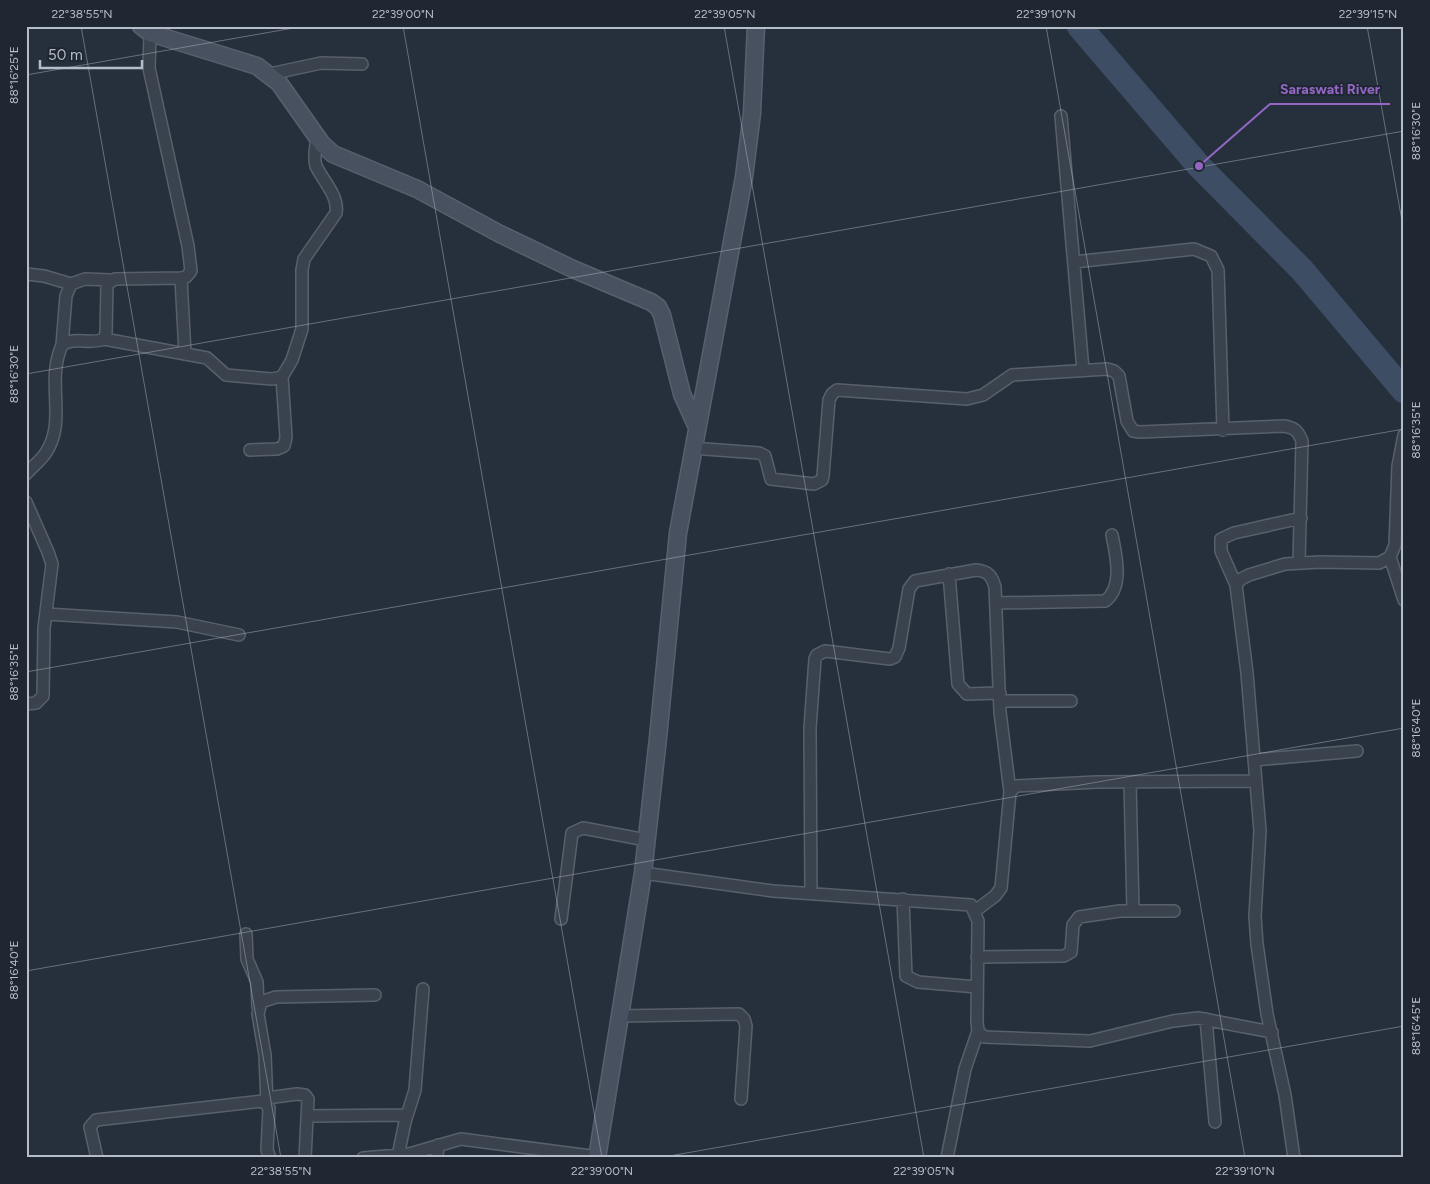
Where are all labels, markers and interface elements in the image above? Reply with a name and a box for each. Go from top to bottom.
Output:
text: 22°38'55"N [51,7,113,21]
text: 22°39'00"N [372,7,434,21]
text: 22°39'05"N [694,7,756,21]
text: 22°39'10"N [1016,7,1076,21]
text: 22°39'15"N [1339,7,1397,21]
scale bar [40,38,142,70]
text: 88°16'25"E [7,46,21,104]
text: 50 m [48,46,83,64]
callout: Saraswati River [1270,75,1390,104]
text: Saraswati River [1280,81,1381,98]
text: 88°16'30"E [1409,102,1423,160]
text: 88°16'30"E [7,345,21,403]
text: 88°16'35"E [1409,401,1423,459]
text: 88°16'35"E [7,643,21,701]
text: 88°16'40"E [1409,698,1423,758]
text: 88°16'40"E [7,940,21,1000]
text: 88°16'45"E [1409,997,1423,1055]
text: 22°38'55"N [250,1164,312,1178]
text: 22°39'00"N [571,1164,633,1178]
text: 22°39'05"N [893,1164,955,1178]
text: 22°39'10"N [1215,1164,1275,1178]

